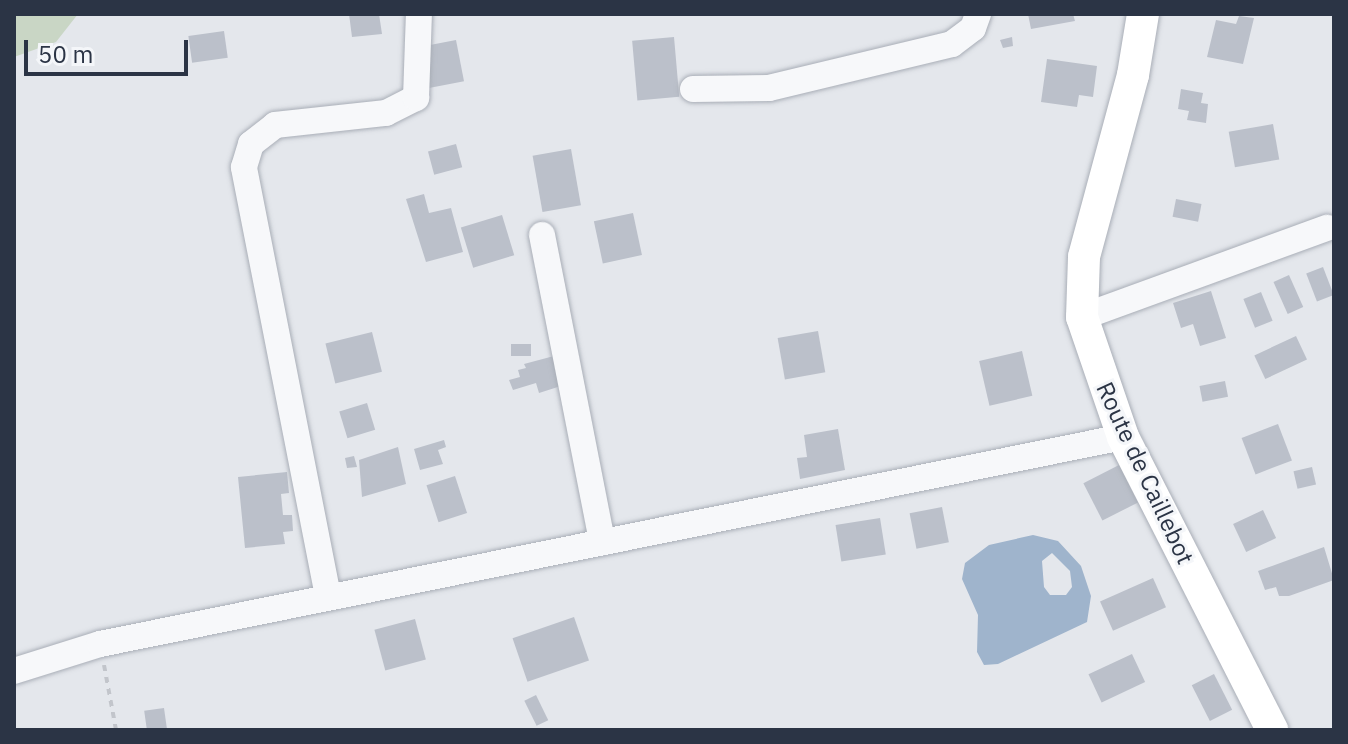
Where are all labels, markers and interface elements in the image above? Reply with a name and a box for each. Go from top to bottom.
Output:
scale bar [28,24,192,74]
text: 50 m [38,38,93,70]
street label: Route de Caillebot [1090,377,1200,569]

